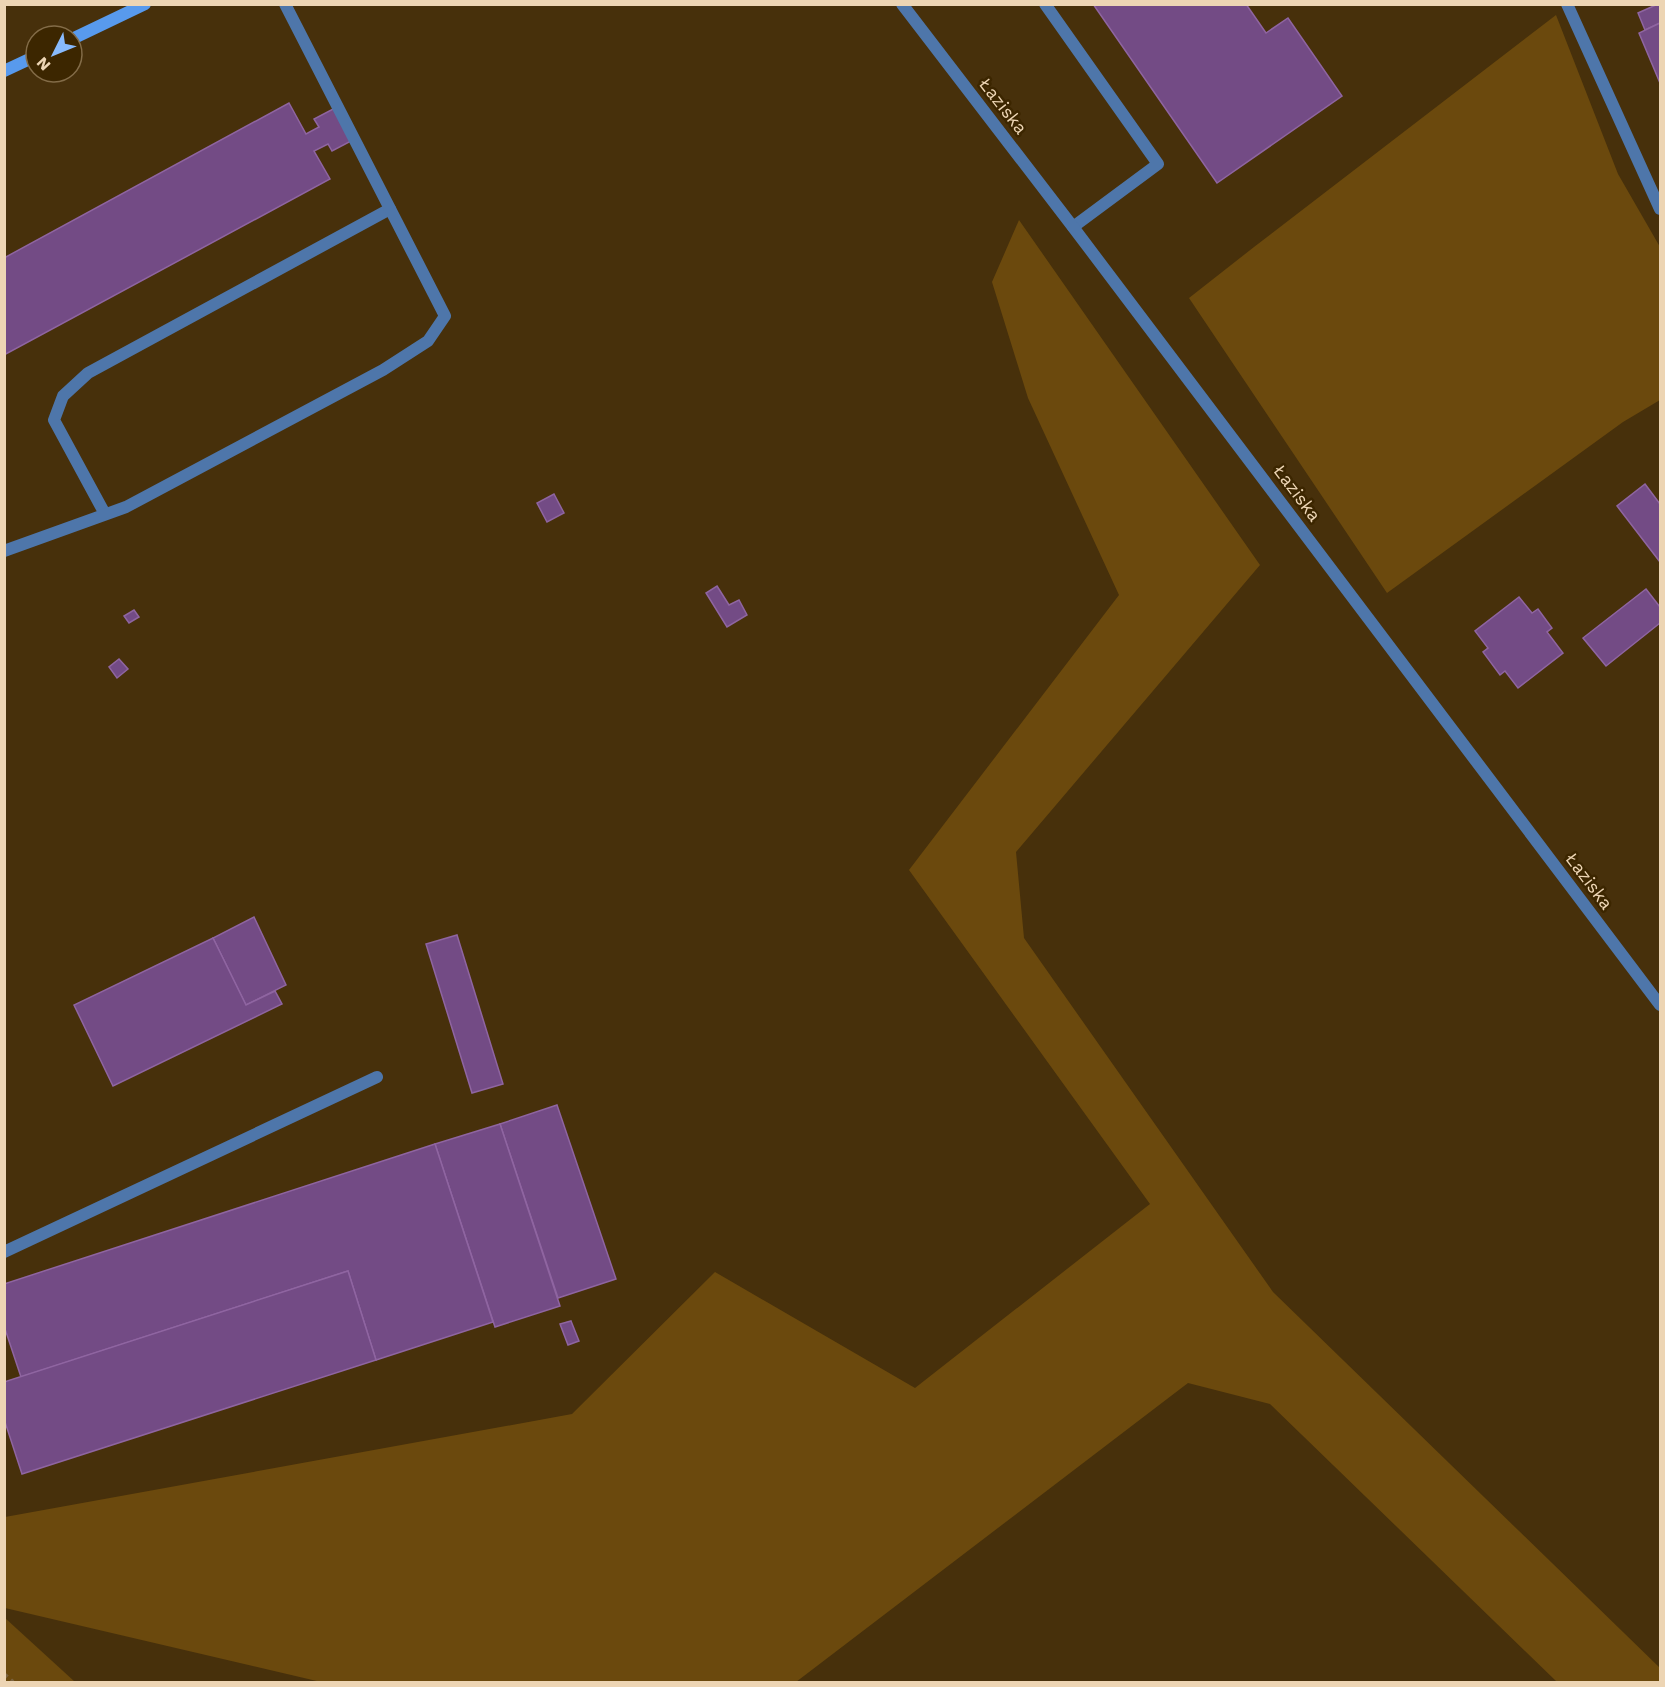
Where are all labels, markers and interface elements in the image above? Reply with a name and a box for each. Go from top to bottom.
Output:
north arrow [24,24,84,84]
text: N [32,53,54,75]
street label: Łaziska [975,73,1032,138]
street label: Łaziska [1269,460,1326,525]
street label: Łaziska [1561,848,1618,913]

